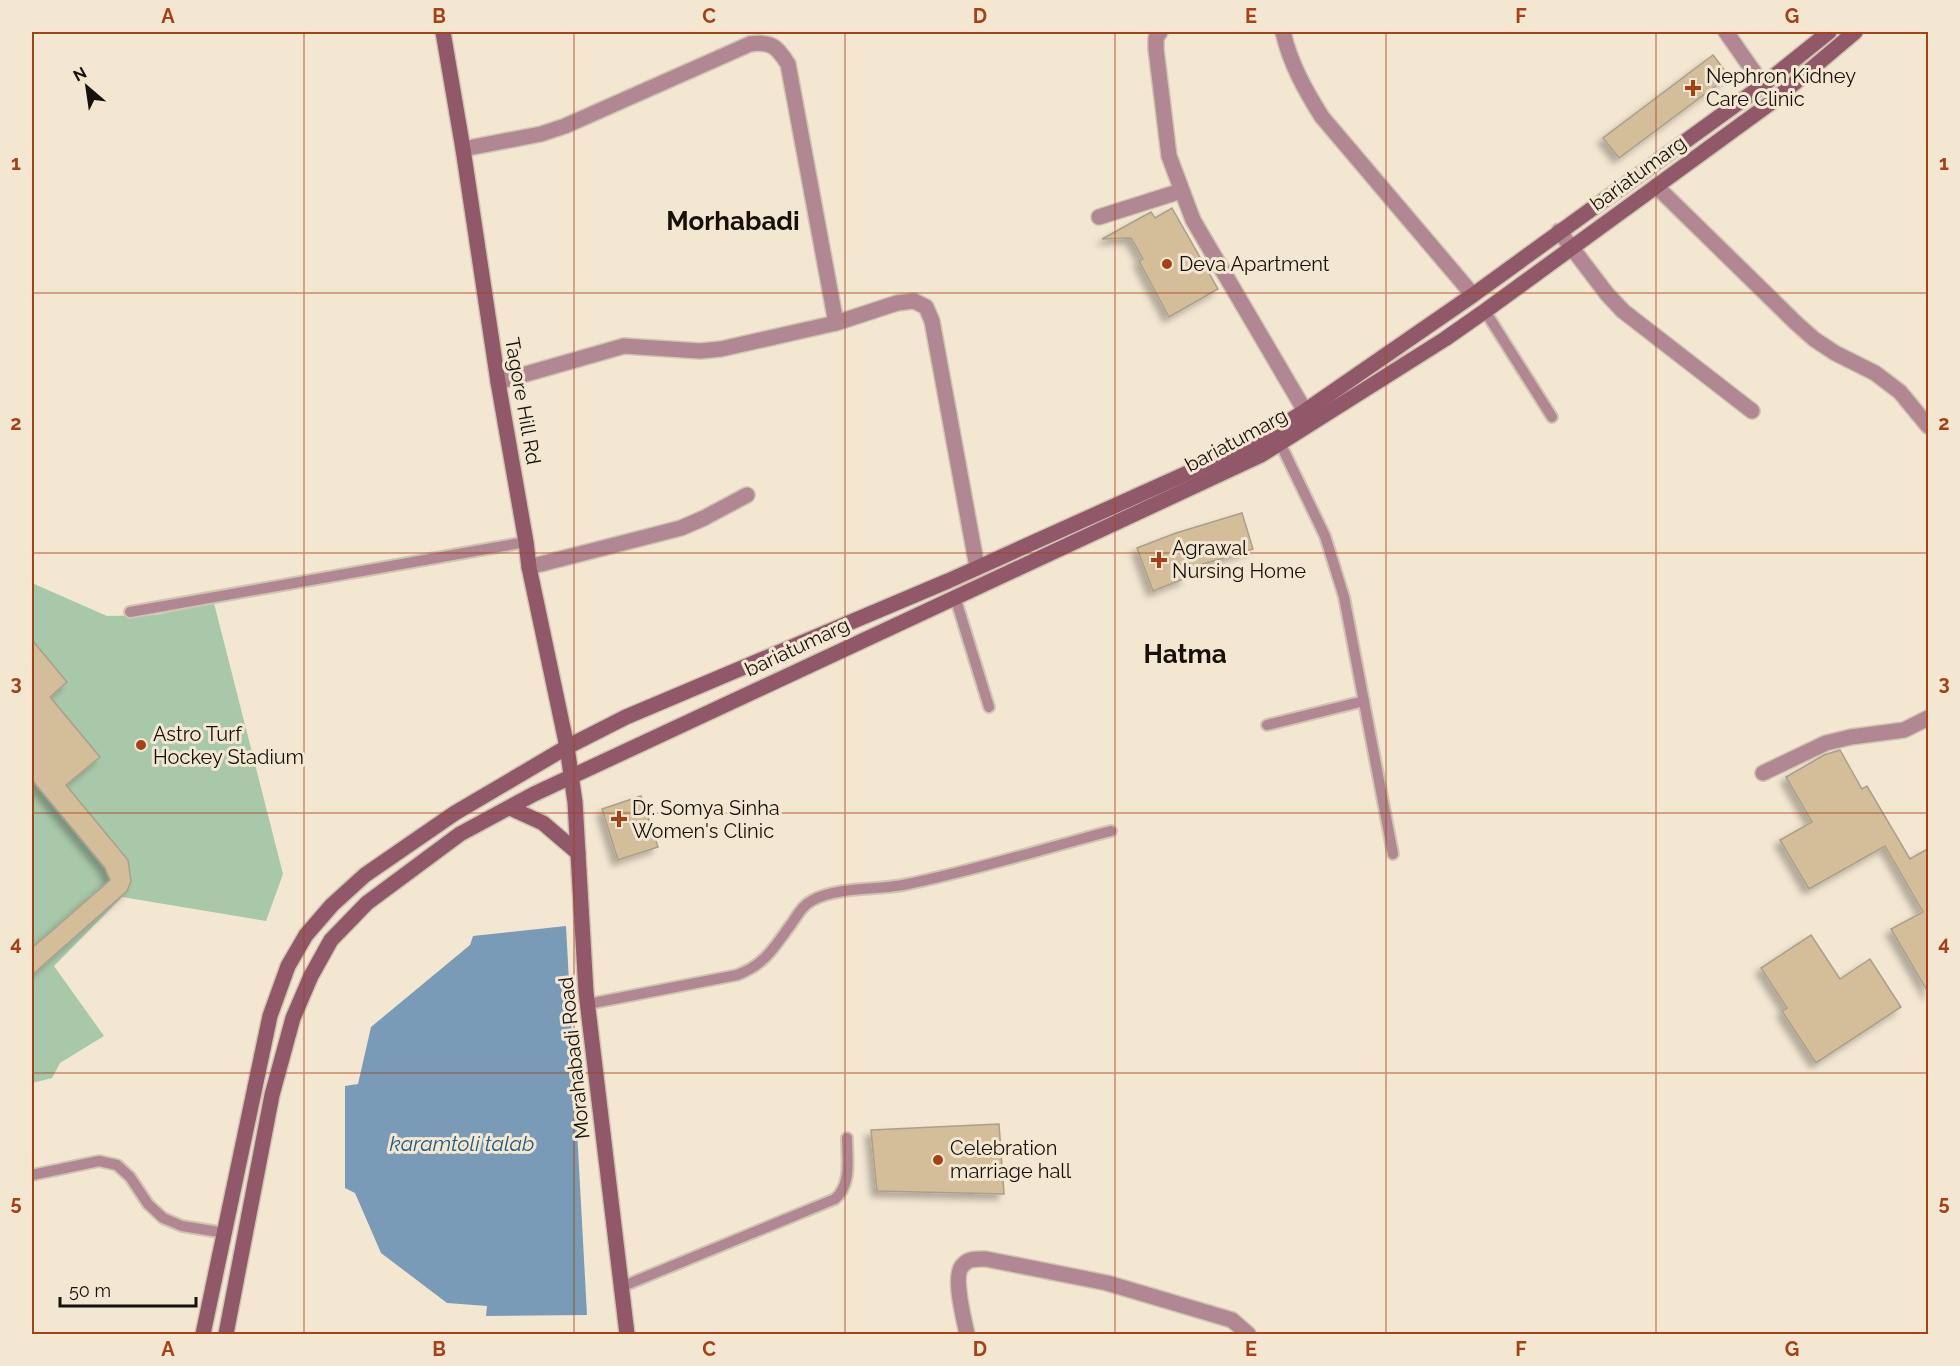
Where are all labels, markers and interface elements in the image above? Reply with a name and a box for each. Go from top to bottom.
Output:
text: A [161,4,175,28]
text: B [432,4,446,28]
text: C [702,4,716,28]
text: D [973,4,987,28]
text: E [1245,4,1257,28]
text: F [1515,4,1527,28]
text: G [1785,4,1799,28]
north arrow [57,57,117,117]
text: N [70,63,90,86]
place label: Nephron Kidney Care Clinic [1706,64,1856,111]
marker: Nephron Kidney Care Clinic [1684,79,1702,97]
street label: bariatumarg [1585,130,1691,216]
text: 1 [11,151,21,175]
text: 1 [1939,151,1949,175]
district label: Morhabadi [666,206,800,236]
place label: Deva Apartment [1179,252,1330,276]
marker: Deva Apartment [1160,257,1174,271]
street label: Tagore Hill Rd [500,336,546,466]
street label: bariatumarg [1181,403,1291,477]
text: 2 [10,411,22,435]
text: 2 [1938,411,1950,435]
place label: Agrawal Nursing Home [1172,536,1306,583]
marker: Agrawal Nursing Home [1150,551,1168,569]
street label: bariatumarg [741,612,853,682]
district label: Hatma [1143,639,1227,669]
text: 3 [10,671,22,695]
text: 3 [1938,671,1950,695]
place label: Astro Turf Hockey Stadium [153,722,304,769]
marker: Astro Turf Hockey Stadium [134,738,148,752]
place label: Dr. Somya Sinha Women's Clinic [632,796,780,843]
marker: Dr. Somya Sinha Women's Clinic [610,810,628,828]
text: 4 [10,931,22,955]
text: 4 [1938,931,1950,955]
street label: Morahabadi Road [554,976,594,1140]
water label: karamtoli talab [390,1131,534,1156]
place label: Celebration marriage hall [950,1136,1072,1183]
marker: Celebration marriage hall [931,1153,945,1167]
text: 5 [10,1191,22,1215]
text: 5 [1938,1191,1950,1215]
scale bar [60,1270,196,1308]
text: 50 m [69,1280,111,1301]
text: A [161,1337,175,1361]
text: B [432,1337,446,1361]
text: C [702,1337,716,1361]
text: D [973,1337,987,1361]
text: E [1245,1337,1257,1361]
text: F [1515,1337,1527,1361]
text: G [1785,1337,1799,1361]

